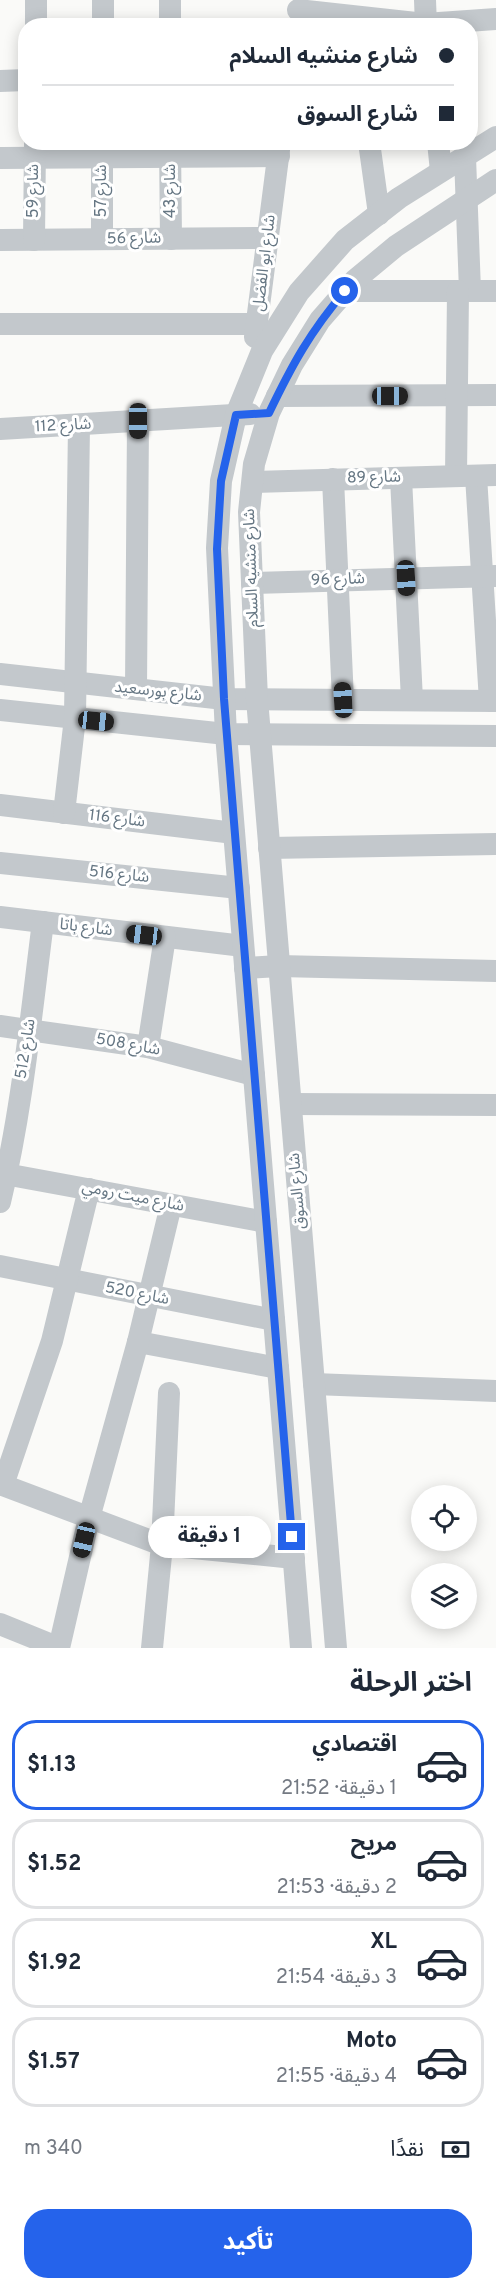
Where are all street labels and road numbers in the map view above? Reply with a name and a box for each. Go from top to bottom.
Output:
street label: شارع 59 [24,164,45,218]
street label: شارع 57 [92,164,113,218]
street label: شارع 43 [161,164,182,218]
street label: شارع ابو الفضل [249,214,282,313]
street label: شارع 56 [107,229,161,250]
street label: شارع 112 [34,415,92,438]
street label: شارع 89 [347,468,401,489]
street label: شارع منشيه السلام [240,508,265,628]
street label: شارع 96 [311,569,365,592]
street label: شارع بورسعيد [113,677,203,708]
street label: شارع 116 [88,806,146,833]
street label: شارع 516 [88,862,150,889]
street label: شارع باتا [58,915,114,942]
street label: شارع 512 [11,1017,42,1081]
street label: شارع 508 [94,1030,162,1061]
street label: شارع السوق [285,1152,312,1230]
street label: شارع ميت رومي [80,1177,186,1218]
street label: شارع 520 [103,1278,171,1311]

